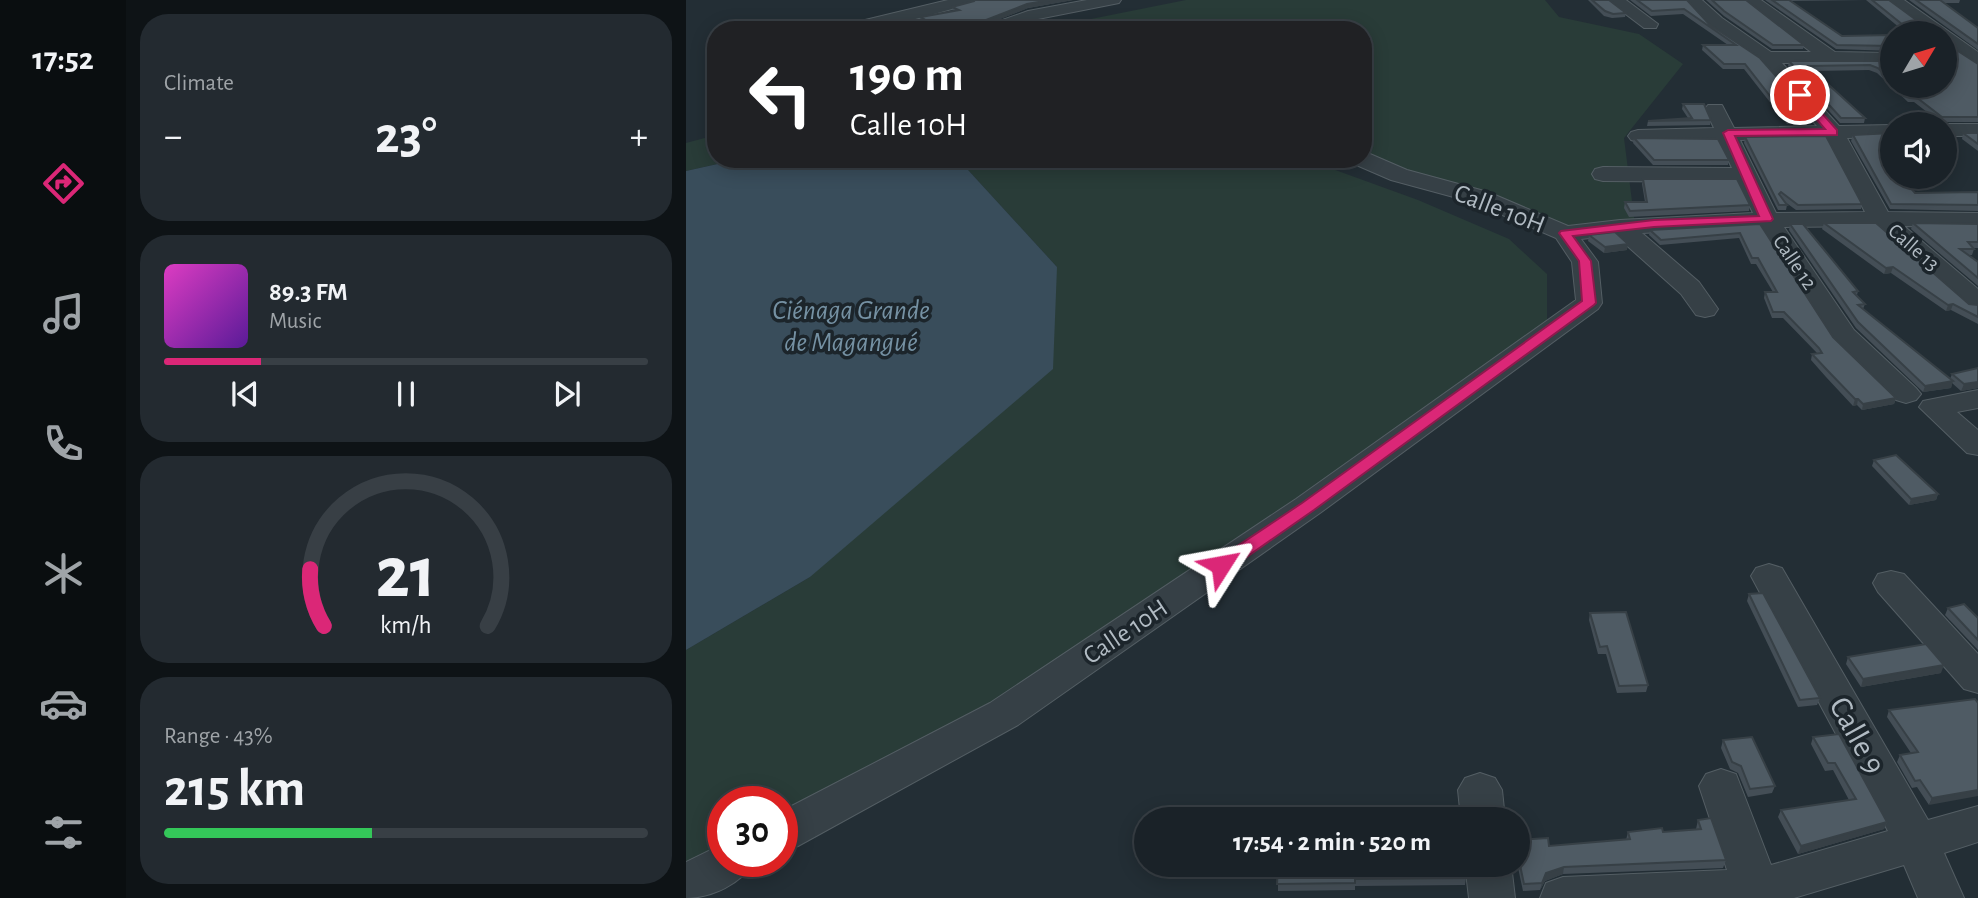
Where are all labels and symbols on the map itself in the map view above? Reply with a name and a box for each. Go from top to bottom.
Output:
north arrow [1880,21,1956,98]
pin [1770,65,1830,125]
street label: Calle 10H [1451,180,1549,238]
street label: Calle 13 [1884,220,1943,275]
street label: Calle 12 [1769,231,1820,293]
water label: Ciénaga Grande de Magangué [772,297,930,357]
position arrow [1184,528,1258,602]
street label: Calle 10H [1079,594,1172,669]
street label: Calle 9 [1823,692,1891,779]
speed limit sign: 30 [707,786,798,877]

